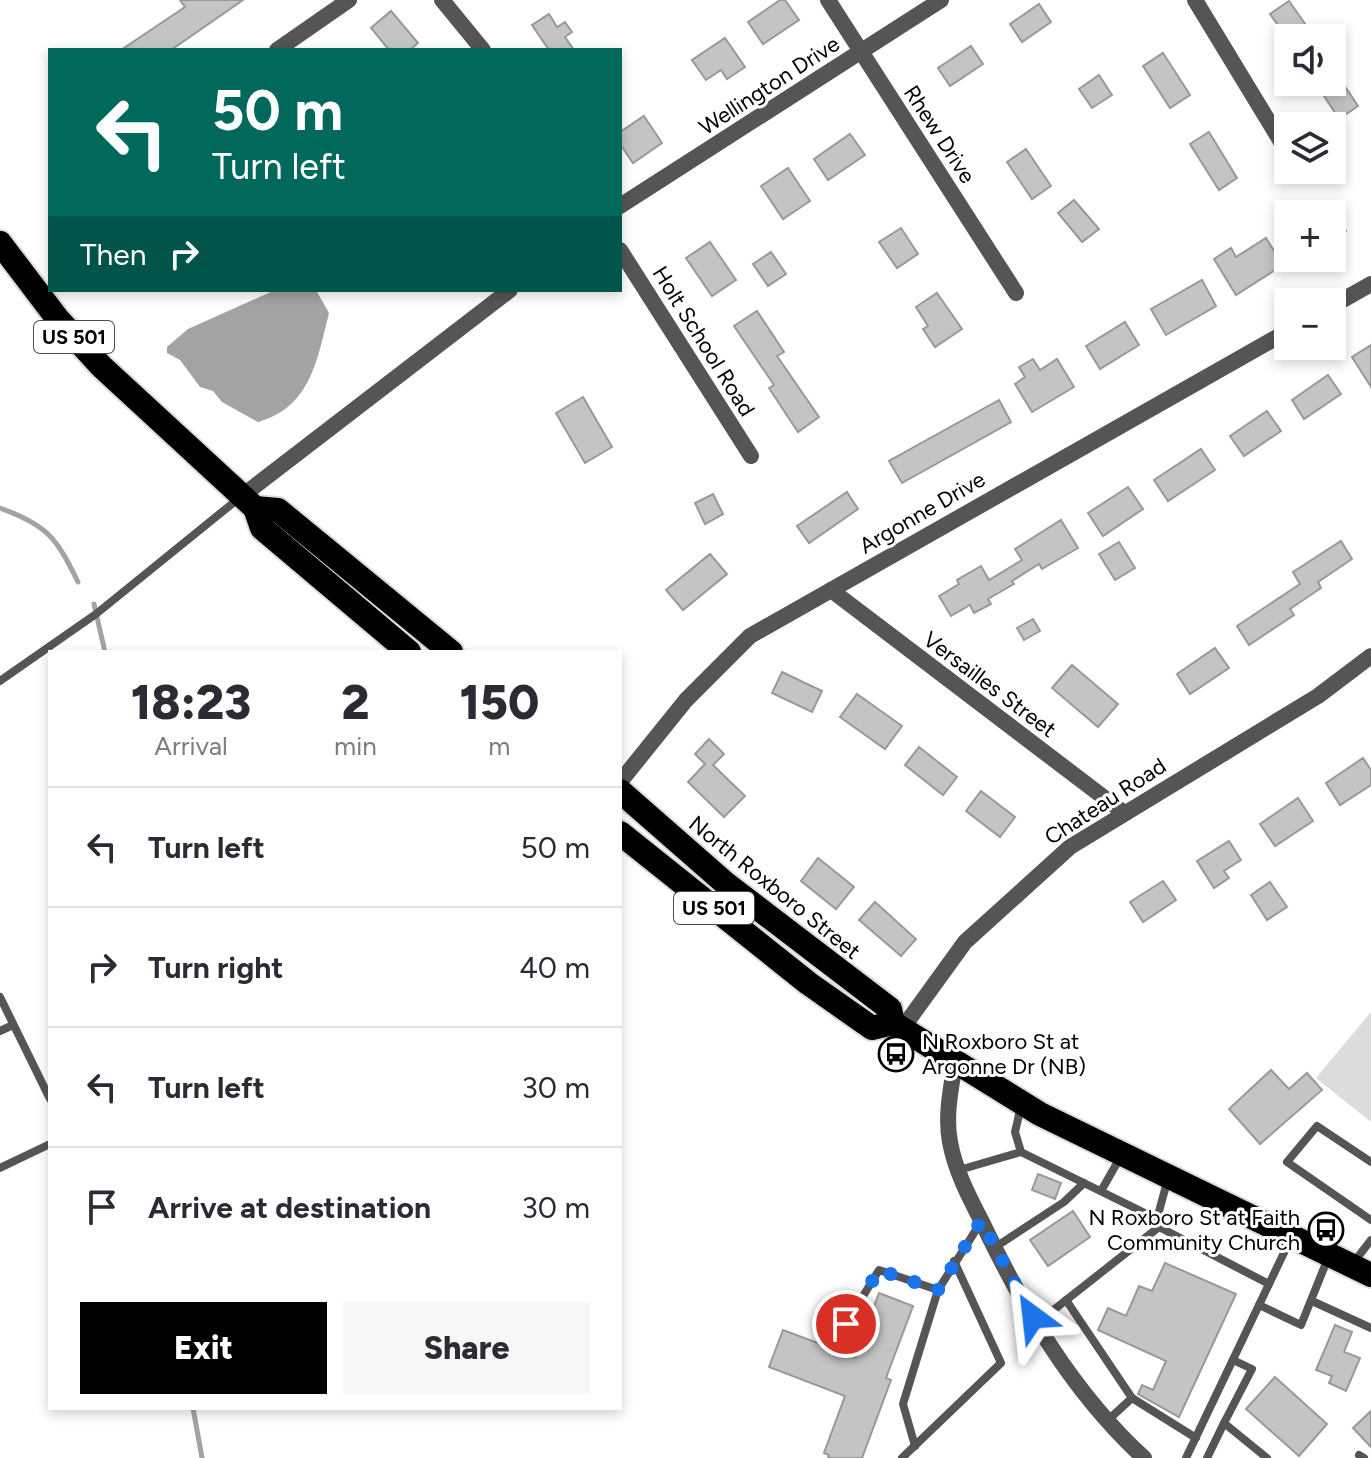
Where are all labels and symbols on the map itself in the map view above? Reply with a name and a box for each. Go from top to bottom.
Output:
street label: Wellington Drive [694,30,844,141]
street label: Rhew Drive [898,80,981,188]
street label: Holt School Road [647,261,761,421]
road number: US 501 [34,321,114,353]
street label: Argonne Drive [854,466,990,559]
street label: Versailles Street [918,626,1061,743]
street label: Chateau Road [1040,752,1171,851]
street label: North Roxboro Street [683,810,866,965]
road number: US 501 [674,892,754,924]
place label: N Roxboro St at Argonne Dr (NB) [922,1028,1086,1080]
bus stop icon: N Roxboro St at Argonne Dr (NB) [877,1035,915,1073]
place label: N Roxboro St at Faith Community Church [1088,1204,1300,1256]
bus stop icon: N Roxboro St at Faith Community Church [1307,1211,1345,1249]
position arrow [991,1275,1075,1359]
pin [812,1290,880,1358]

